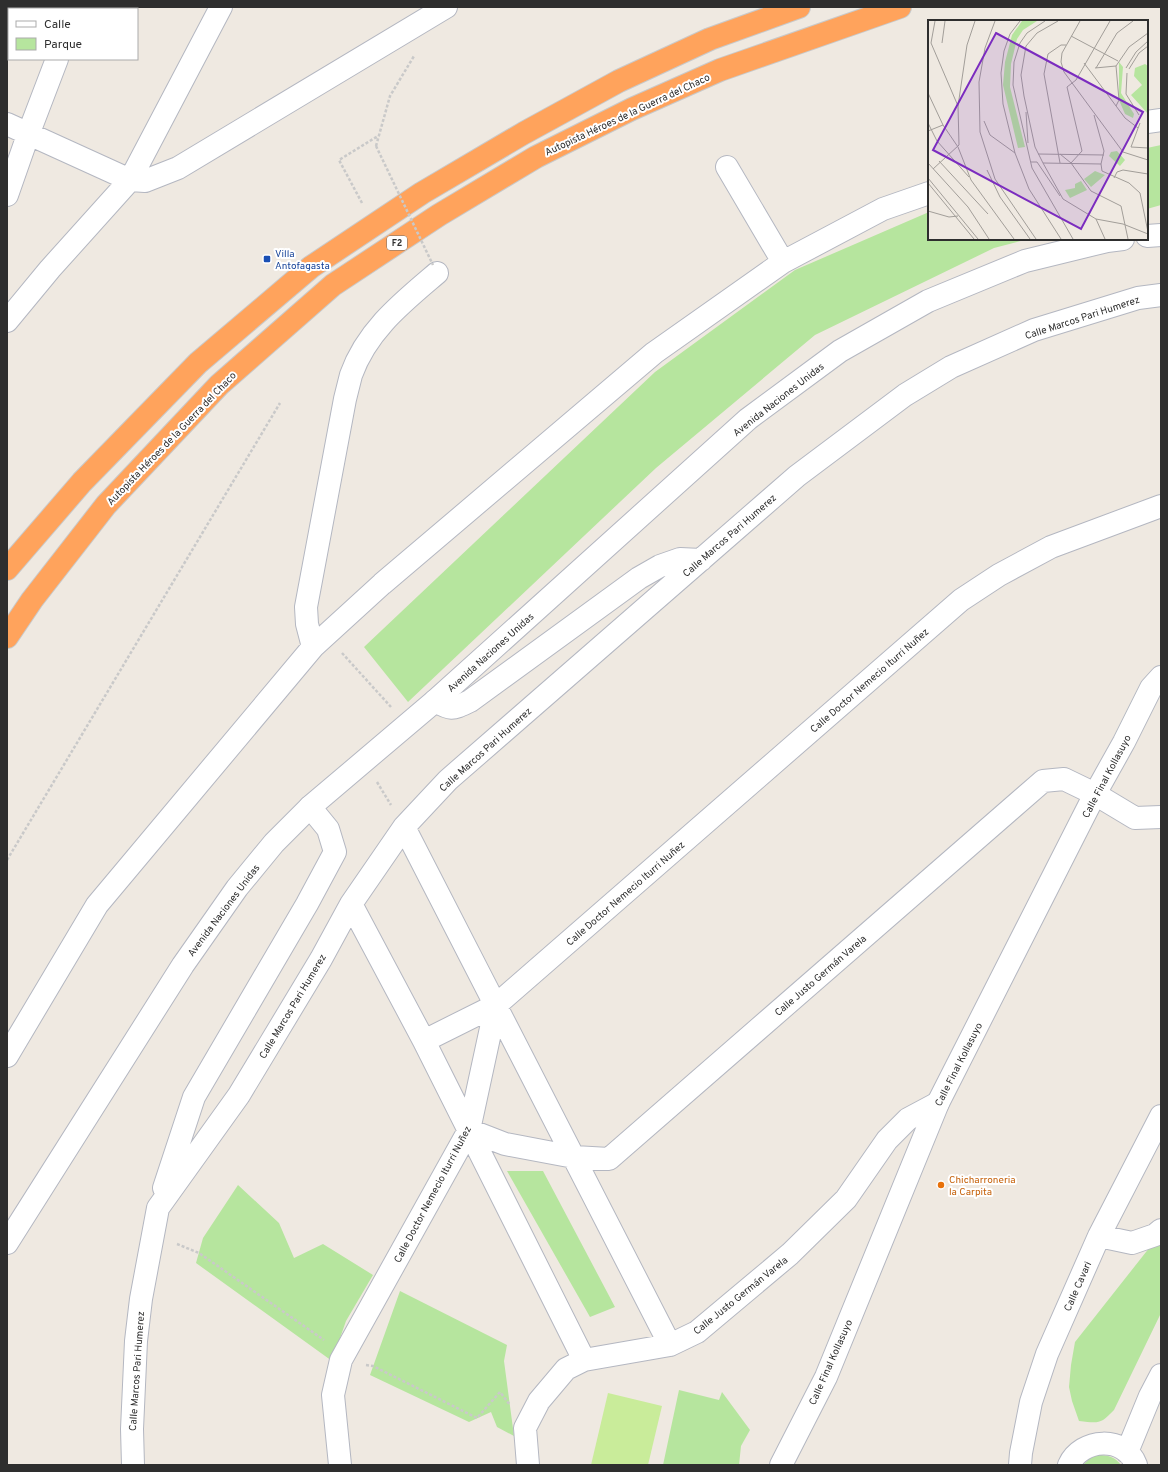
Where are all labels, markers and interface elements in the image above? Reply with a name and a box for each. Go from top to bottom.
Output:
legend [8,8,138,60]
text: Calle [44,17,71,33]
inset map [928,20,1148,240]
text: Parque [44,37,82,53]
street label: Autopista Héroes de la Guerra del Chaco [543,71,713,159]
road number: F2 [387,236,407,250]
place label: Villa Antofagasta [275,248,330,273]
marker: Villa Antofagasta [262,254,272,264]
street label: Calle Marcos Pari Humerez [1023,294,1142,343]
street label: Avenida Naciones Unidas [731,360,827,440]
street label: Autopista Héroes de la Guerra del Chaco [105,369,240,509]
street label: Calle Marcos Pari Humerez [680,492,780,580]
street label: Avenida Naciones Unidas [445,611,537,695]
street label: Calle Doctor Nemecio Iturri Nuñez [808,626,932,736]
street label: Calle Marcos Pari Humerez [437,705,535,795]
street label: Calle Final Kollasuyo [1080,733,1135,821]
street label: Calle Doctor Nemecio Iturri Nuñez [564,839,688,949]
street label: Avenida Naciones Unidas [185,862,263,960]
street label: Calle Justo Germán Varela [772,933,870,1020]
street label: Calle Marcos Pari Humerez [257,952,330,1062]
street label: Calle Final Kollasuyo [933,1020,986,1109]
street label: Calle Doctor Nemecio Iturri Nuñez [392,1124,475,1265]
place label: Chicharroneria la Carpita [949,1174,1016,1199]
marker: Chicharroneria la Carpita [936,1180,946,1190]
street label: Calle Justo Germán Varela [691,1254,791,1338]
street label: Calle Cavari [1062,1260,1095,1314]
street label: Calle Marcos Pari Humerez [127,1311,148,1431]
street label: Calle Final Kollasuyo [807,1317,856,1407]

